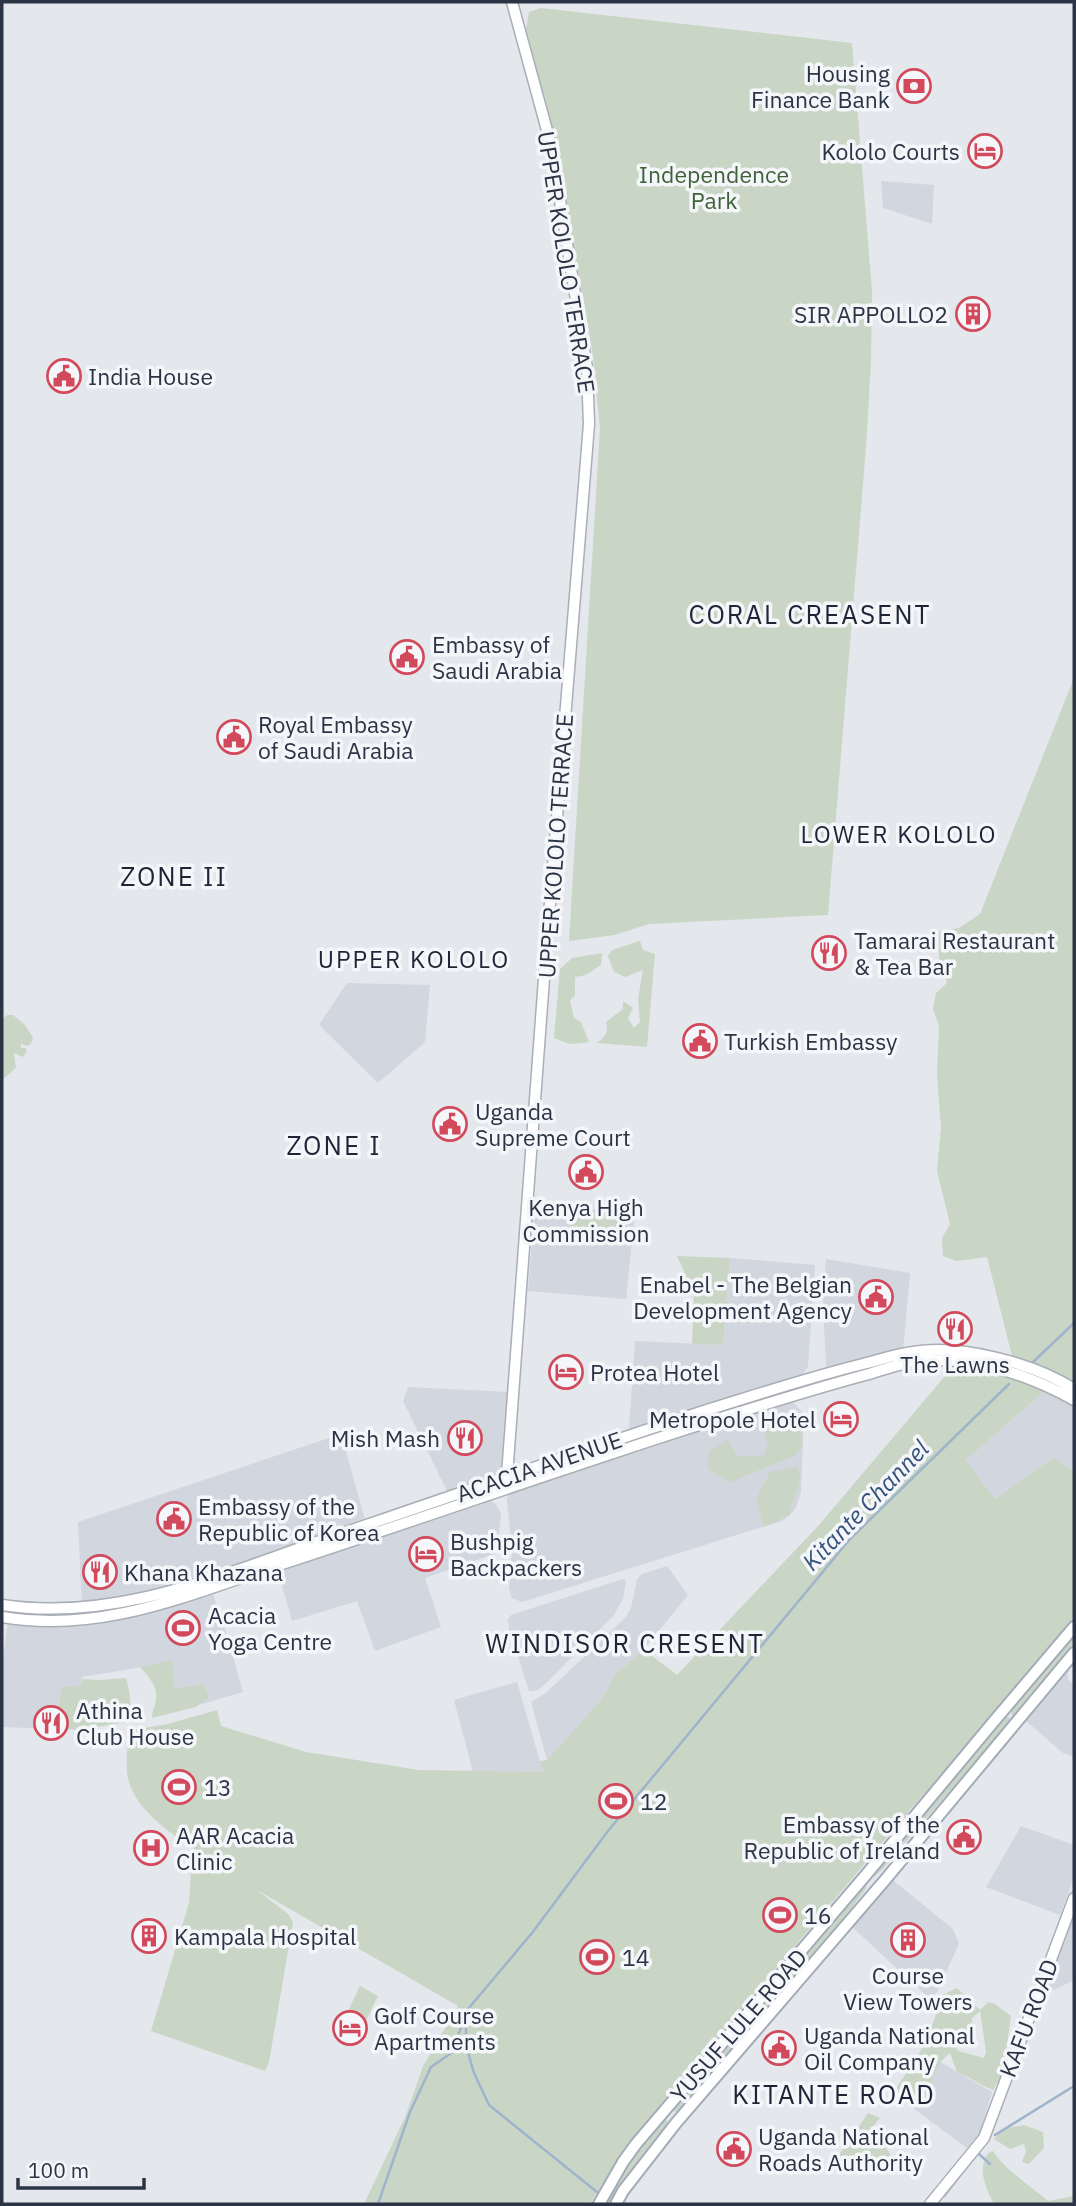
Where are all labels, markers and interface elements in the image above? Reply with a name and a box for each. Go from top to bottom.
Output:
place label: Housing Finance Bank [751,58,890,114]
bank icon: Housing Finance Bank [895,67,933,105]
street label: UPPER KOLOLO TERRACE [531,129,603,395]
hotel icon: Kololo Courts [966,132,1004,170]
place label: Kololo Courts [821,136,960,166]
park label: Independence Park [639,159,789,215]
building icon: SIR APPOLLO2 [954,295,992,333]
place label: SIR APPOLLO2 [794,299,948,329]
public building icon: India House [45,357,83,395]
place label: India House [88,361,213,391]
district label: CORAL CREASENT [689,597,931,631]
place label: Embassy of Saudi Arabia [432,629,562,685]
public building icon: Embassy of Saudi Arabia [388,638,426,676]
place label: Royal Embassy of Saudi Arabia [258,709,414,765]
street label: UPPER KOLOLO TERRACE [531,713,579,979]
public building icon: Royal Embassy of Saudi Arabia [215,718,253,756]
district label: LOWER KOLOLO [801,818,997,850]
district label: ZONE II [120,859,228,893]
place label: Tamarai Restaurant & Tea Bar [854,925,1055,981]
restaurant icon: Tamarai Restaurant & Tea Bar [810,934,848,972]
district label: UPPER KOLOLO [318,943,510,975]
public building icon: Turkish Embassy [681,1022,719,1060]
place label: Turkish Embassy [724,1026,898,1056]
place label: Uganda Supreme Court [475,1096,631,1152]
public building icon: Uganda Supreme Court [431,1105,469,1143]
district label: ZONE I [286,1128,382,1162]
public building icon: Kenya High Commission [567,1153,605,1191]
place label: Kenya High Commission [522,1192,650,1248]
place label: Enabel - The Belgian Development Agency [633,1269,853,1325]
public building icon: Enabel - The Belgian Development Agency [857,1278,895,1316]
restaurant icon: The Lawns [936,1310,974,1348]
place label: The Lawns [900,1349,1010,1379]
hotel icon: Protea Hotel [547,1353,585,1391]
place label: Protea Hotel [590,1357,719,1387]
hotel icon: Metropole Hotel [822,1400,860,1438]
place label: Metropole Hotel [649,1404,816,1434]
restaurant icon: Mish Mash [446,1419,484,1457]
place label: Mish Mash [331,1423,440,1453]
street label: ACACIA AVENUE [452,1424,626,1508]
water label: Kitante Channel [795,1432,936,1577]
place label: Embassy of the Republic of Korea [198,1491,380,1547]
public building icon: Embassy of the Republic of Korea [155,1500,193,1538]
place label: Bushpig Backpackers [450,1526,582,1582]
hotel icon: Bushpig Backpackers [407,1535,445,1573]
restaurant icon: Khana Khazana [81,1553,119,1591]
place label: Khana Khazana [124,1557,283,1587]
place label: Acacia Yoga Centre [208,1600,332,1656]
sports icon: Acacia Yoga Centre [164,1609,202,1647]
district label: WINDISOR CRESENT [485,1626,765,1660]
place label: Athina Club House [76,1695,194,1751]
restaurant icon: Athina Club House [32,1704,70,1742]
sports icon: 13 [160,1768,198,1806]
place label: 13 [204,1772,232,1802]
sports icon: 12 [597,1782,635,1820]
place label: 12 [640,1786,668,1816]
place label: Embassy of the Republic of Ireland [744,1809,940,1865]
public building icon: Embassy of the Republic of Ireland [945,1818,983,1856]
place label: AAR Acacia Clinic [176,1820,294,1876]
hospital icon: AAR Acacia Clinic [132,1829,170,1867]
sports icon: 16 [761,1896,799,1934]
place label: 16 [804,1900,832,1930]
building icon: Kampala Hospital [130,1917,168,1955]
place label: Kampala Hospital [174,1921,356,1951]
building icon: Course View Towers [889,1921,927,1959]
sports icon: 14 [578,1938,616,1976]
place label: 14 [622,1942,650,1972]
street label: YUSUF LULE ROAD [663,1942,813,2108]
street label: KAFU ROAD [992,1955,1064,2081]
place label: Course View Towers [843,1960,973,2016]
place label: Golf Course Apartments [374,2000,496,2056]
hotel icon: Golf Course Apartments [331,2009,369,2047]
place label: Uganda National Oil Company [804,2020,975,2076]
public building icon: Uganda National Oil Company [760,2029,798,2067]
district label: KITANTE ROAD [732,2077,936,2111]
place label: Uganda National Roads Authority [758,2121,929,2177]
public building icon: Uganda National Roads Authority [715,2130,753,2168]
scale bar [18,2146,144,2190]
text: 100 m [28,2156,89,2184]

